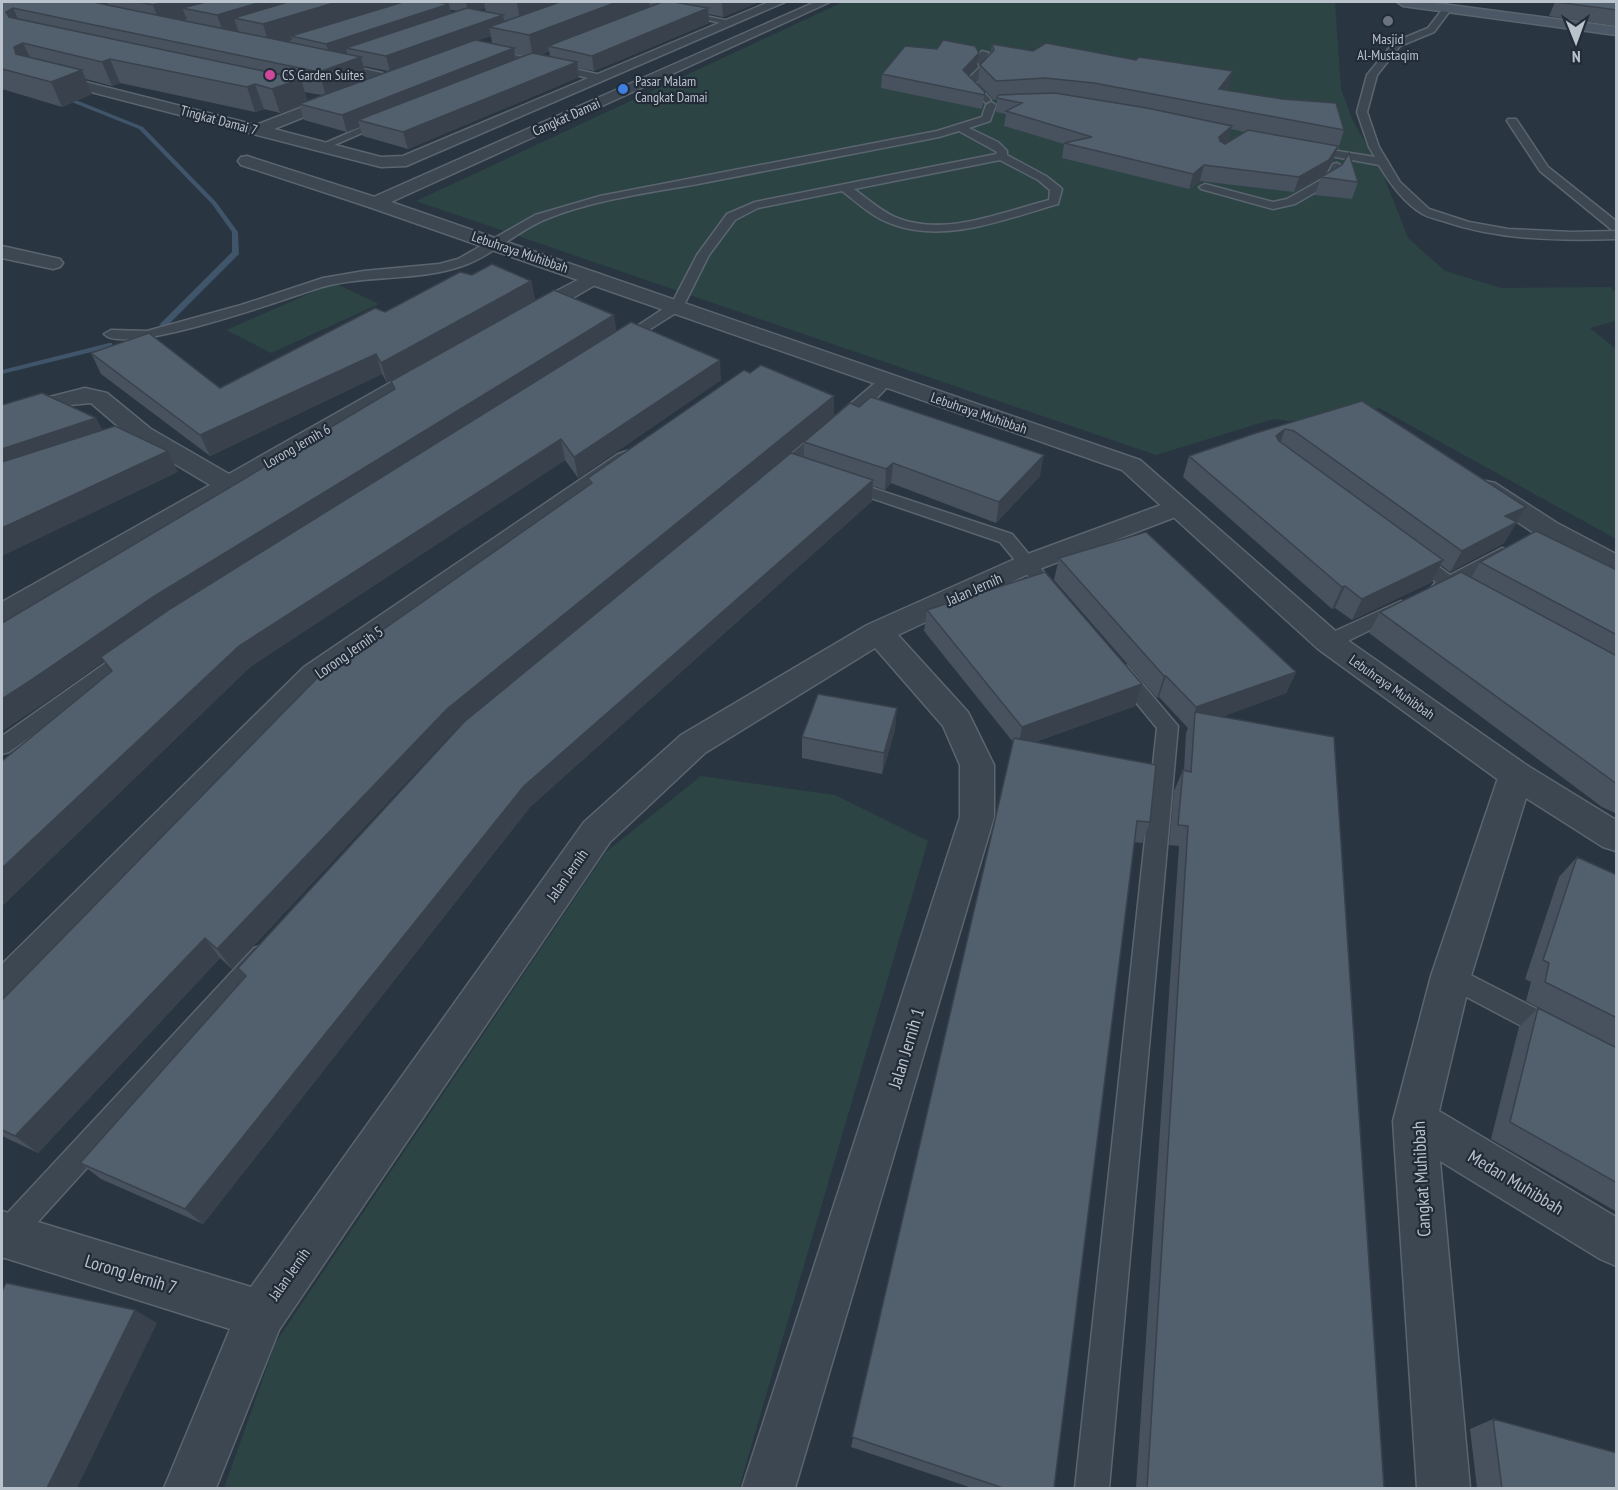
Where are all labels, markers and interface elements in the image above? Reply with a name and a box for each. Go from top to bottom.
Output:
north arrow [1546,12,1606,72]
marker: Masjid Al-Mustaqim [1381,14,1395,28]
place label: Masjid Al-Mustaqim [1357,30,1419,64]
text: N [1572,47,1581,67]
place label: CS Garden Suites [282,66,364,84]
marker: CS Garden Suites [263,68,277,82]
place label: Pasar Malam Cangkat Damai [635,72,708,106]
marker: Pasar Malam Cangkat Damai [616,82,630,96]
street label: Cangkat Damai [529,94,603,140]
street label: Tingkat Damai 7 [178,101,260,139]
street label: Lebuhraya Muhibbah [469,227,571,277]
street label: Lebuhraya Muhibbah [928,388,1030,438]
street label: Lorong Jernih 6 [260,420,334,472]
street label: Jalan Jernih [942,568,1005,610]
street label: Lorong Jernih 5 [311,622,387,682]
street label: Lebuhraya Muhibbah [1346,651,1438,723]
street label: Jalan Jernih [542,845,592,906]
street label: Jalan Jernih 1 [883,1005,929,1092]
street label: Cangkat Muhibbah [1406,1121,1436,1237]
street label: Medan Muhibbah [1464,1144,1568,1220]
street label: Jalan Jernih [264,1244,314,1305]
street label: Lorong Jernih 7 [82,1249,180,1299]

